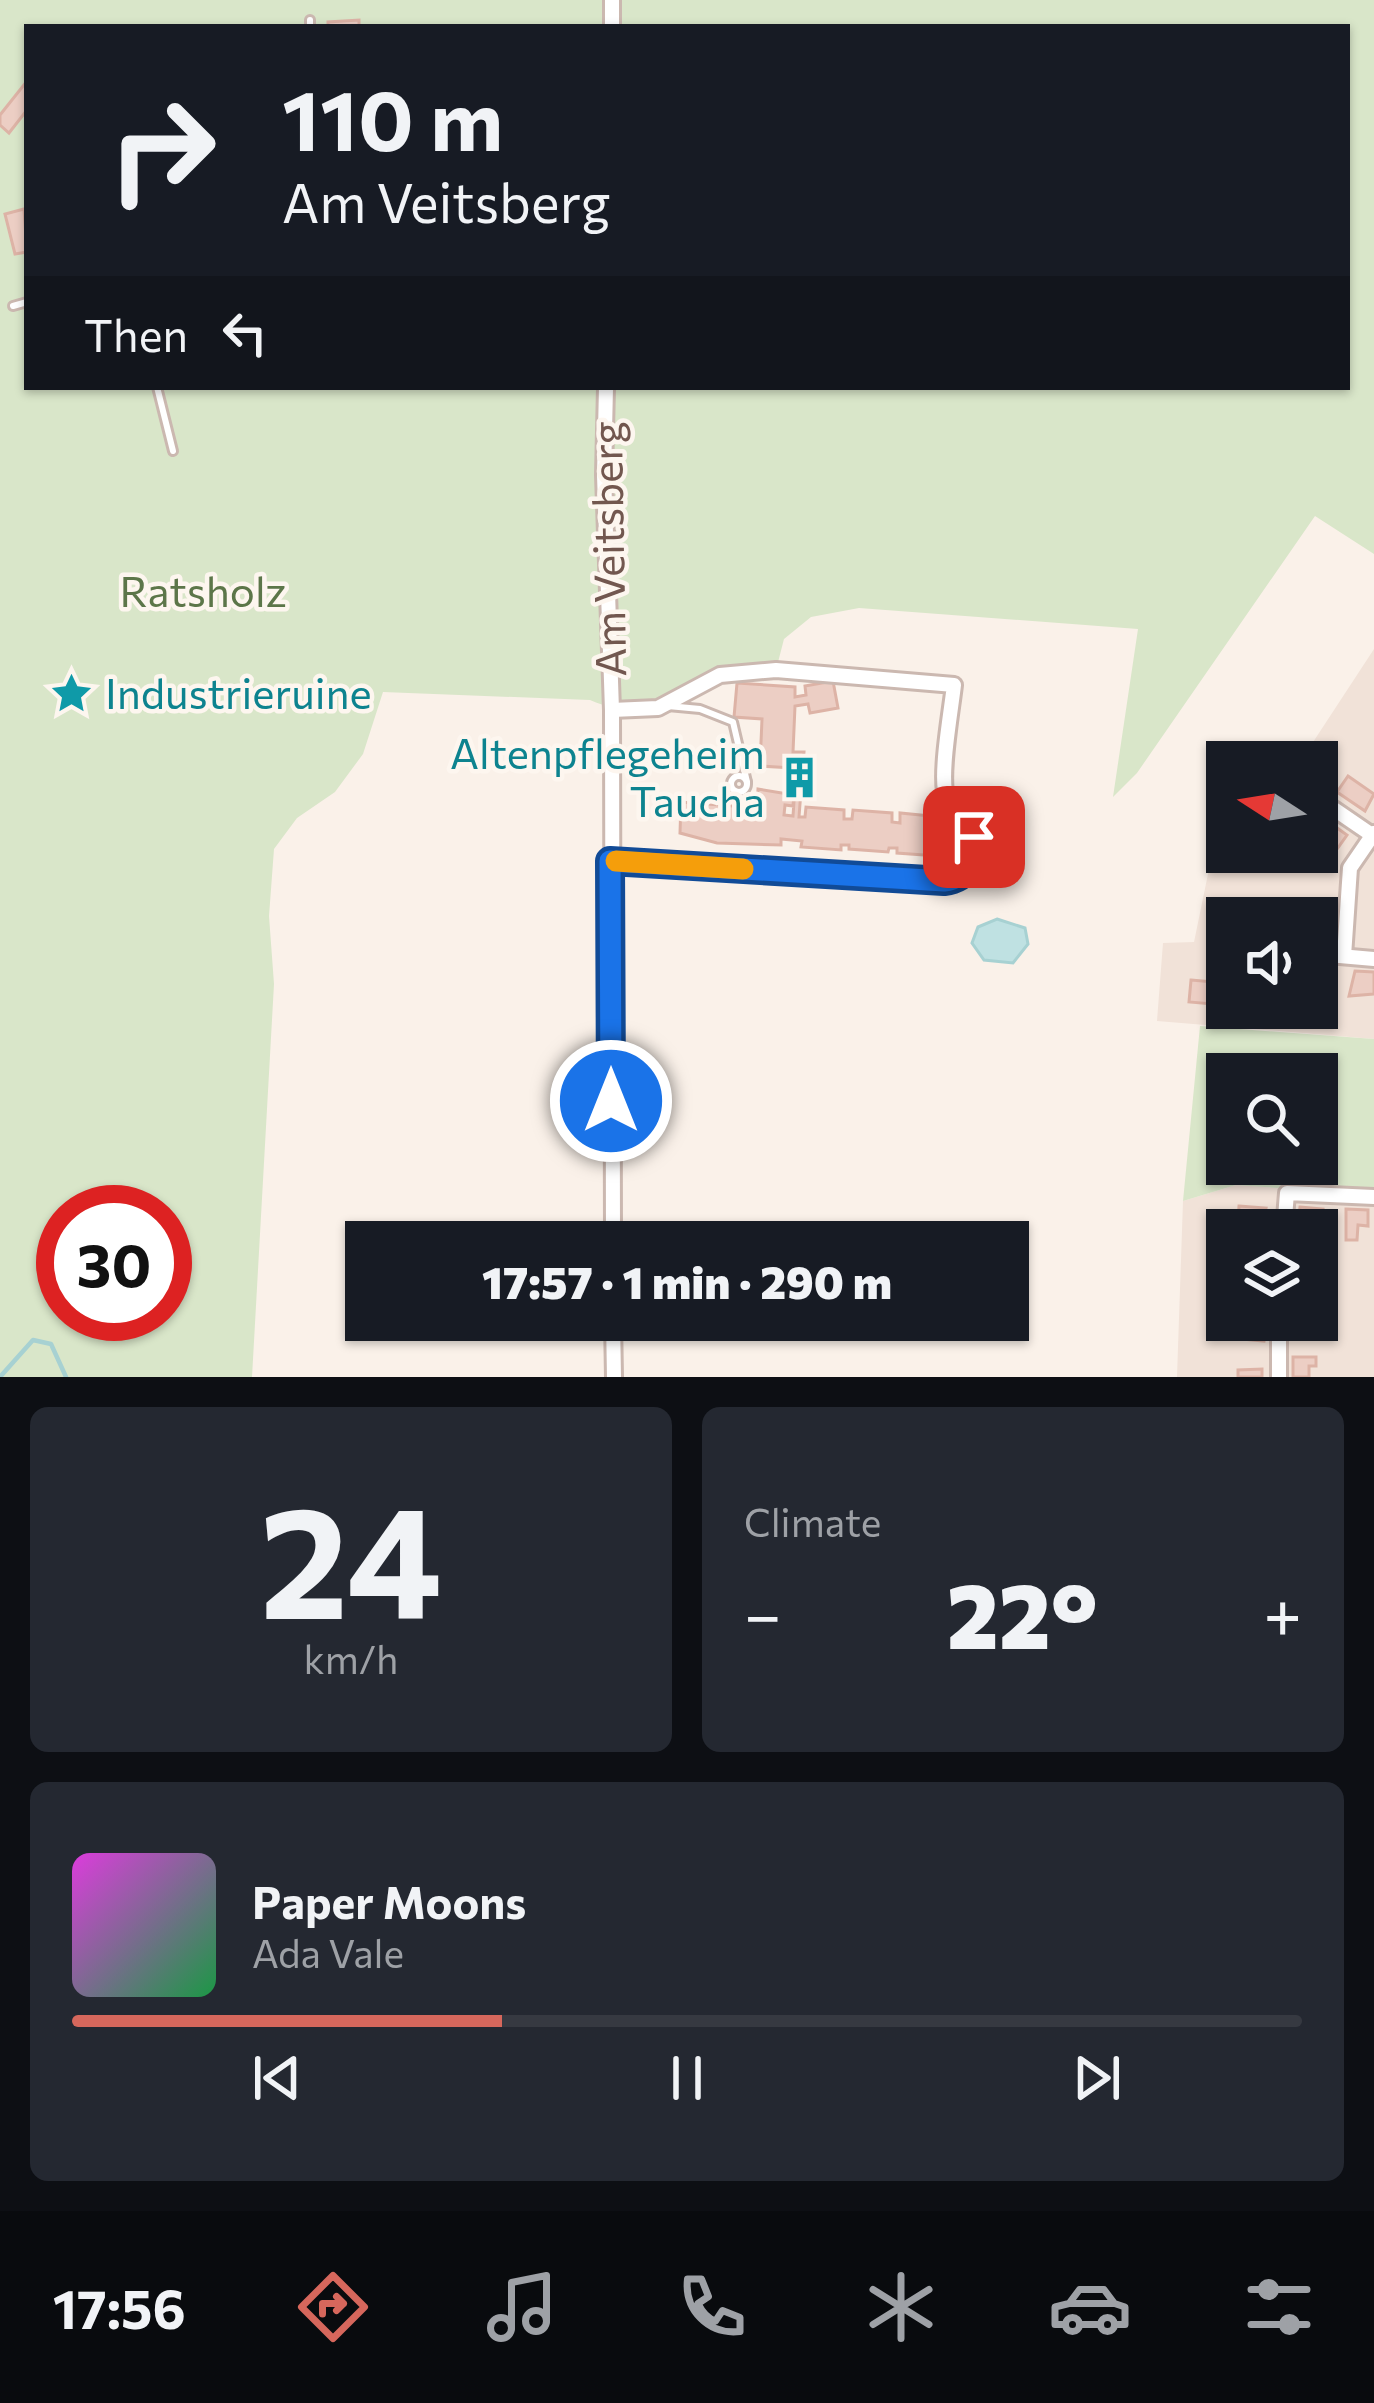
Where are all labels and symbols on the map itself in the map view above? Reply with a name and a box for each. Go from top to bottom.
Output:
street label: Am Veitsberg [579,421,635,677]
park label: Ratsholz [119,564,287,616]
place label: Industrieruine [105,666,372,718]
place icon: Industrieruine [48,671,94,717]
place label: Altenpflegeheim Taucha [450,726,765,826]
north arrow [1206,741,1338,873]
building icon: Altenpflegeheim Taucha [776,755,822,801]
pin [923,786,1025,888]
position arrow [548,1038,674,1164]
speed limit sign: 30 [36,1185,192,1341]

